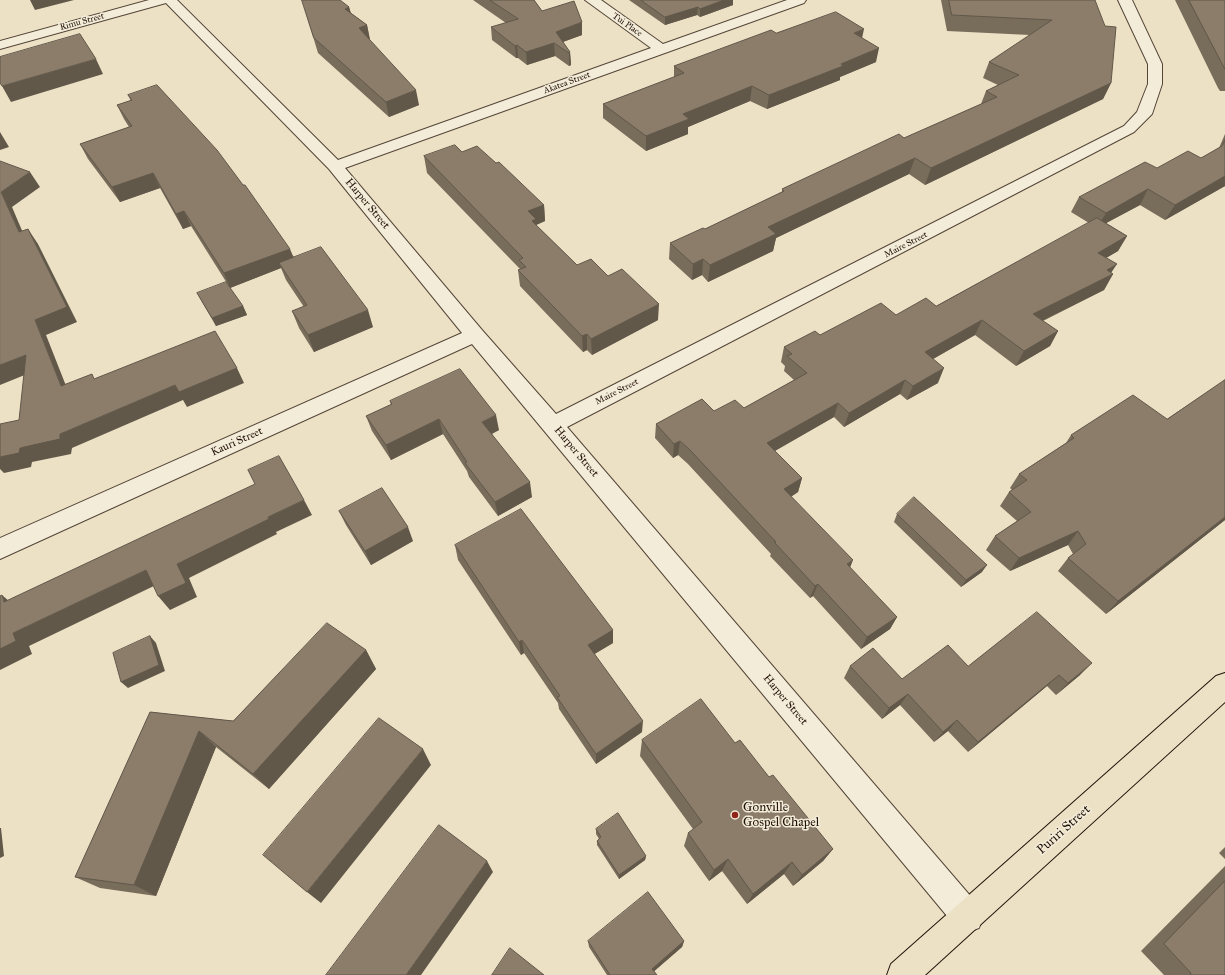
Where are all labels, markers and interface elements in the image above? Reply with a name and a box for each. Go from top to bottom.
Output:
street label: Rimu Street [59,11,105,33]
street label: Tui Place [610,11,644,39]
street label: Akatea Street [542,70,592,96]
street label: Harper Street [342,176,392,232]
street label: Maire Street [883,230,929,260]
street label: Maire Street [594,377,640,407]
street label: Harper Street [551,424,601,480]
street label: Kauri Street [209,425,265,459]
street label: Harper Street [760,672,810,728]
place label: Gonville Gospel Chapel [743,800,819,831]
street label: Puriri Street [1034,802,1094,858]
marker: Gonville Gospel Chapel [730,810,740,820]

